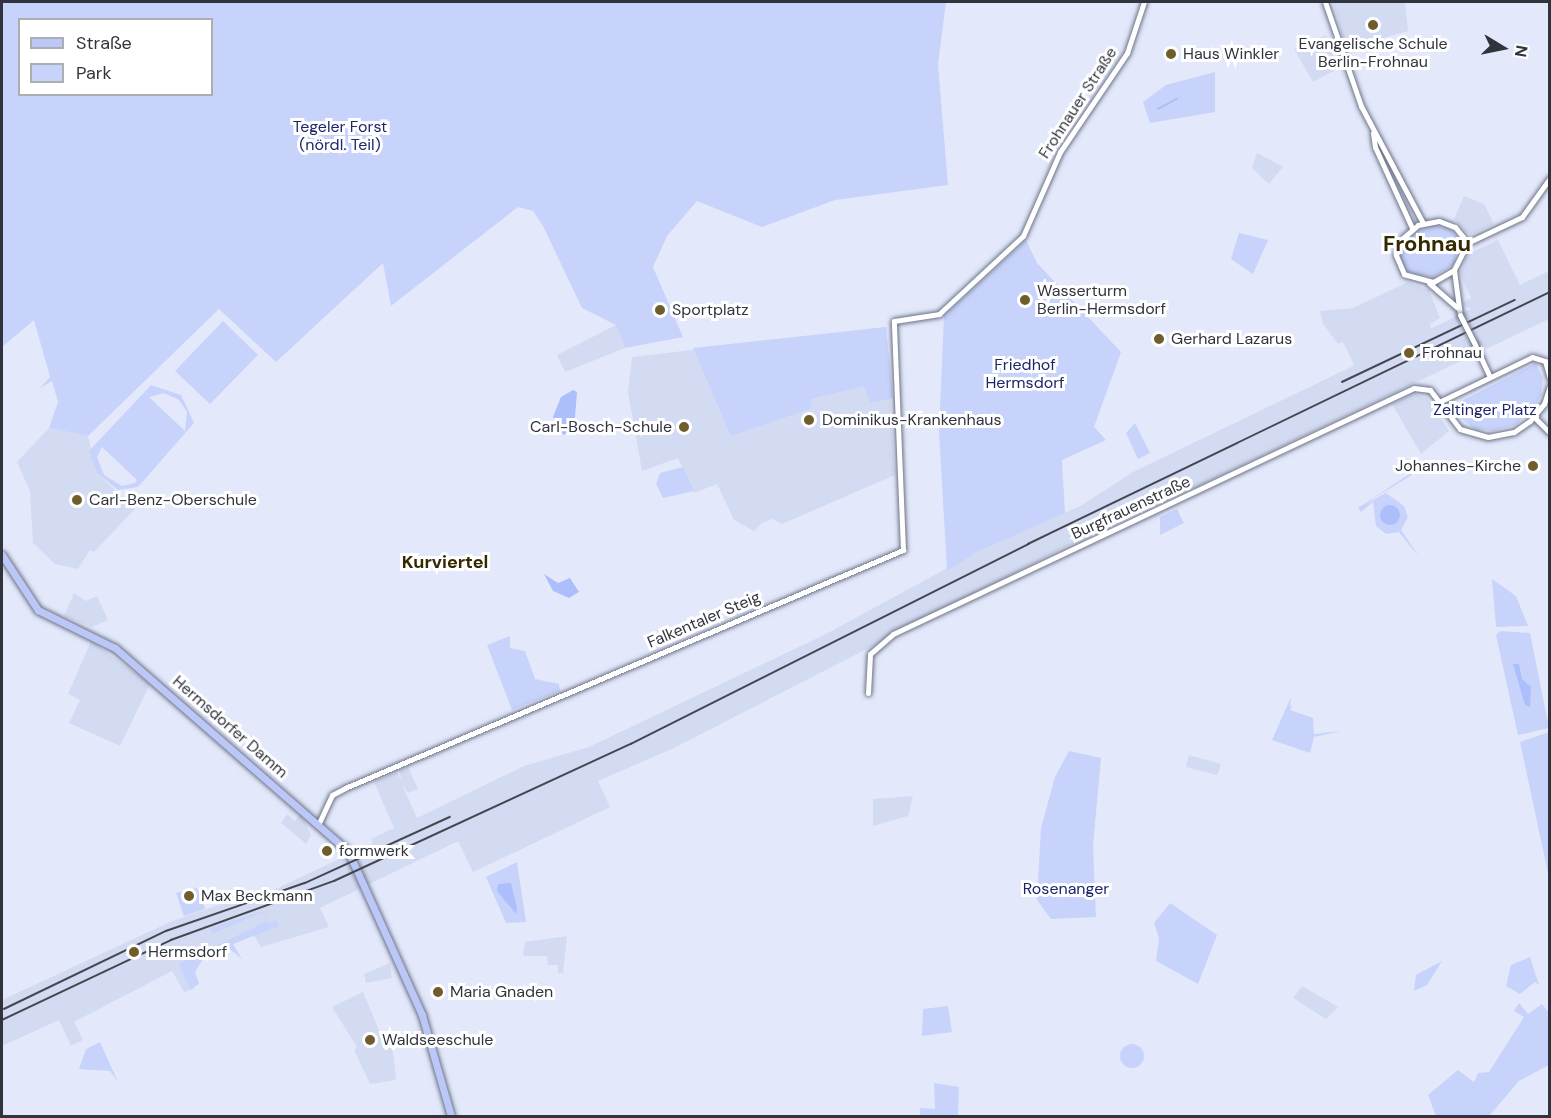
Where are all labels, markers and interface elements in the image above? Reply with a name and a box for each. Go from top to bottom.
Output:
legend [18,18,213,96]
marker: Evangelische Schule Berlin-Frohnau [1366,18,1380,32]
north arrow [1473,18,1533,78]
text: Straße [76,31,132,55]
place label: Evangelische Schule Berlin-Frohnau [1298,34,1448,72]
street label: Frohnauer Straße [1035,44,1121,162]
place label: Haus Winkler [1183,44,1279,64]
text: N [1510,44,1533,59]
marker: Haus Winkler [1164,47,1178,61]
text: Park [76,61,112,85]
park label: Tegeler Forst (nördl. Teil) [293,117,387,155]
district label: Frohnau [1383,231,1471,257]
place label: Wasserturm Berlin-Hermsdorf [1037,281,1166,319]
marker: Wasserturm Berlin-Hermsdorf [1018,293,1032,307]
place label: Sportplatz [672,300,749,320]
marker: Sportplatz [653,303,667,317]
place label: Gerhard Lazarus [1171,329,1292,349]
marker: Gerhard Lazarus [1152,332,1166,346]
place label: Frohnau [1422,343,1482,363]
marker: Frohnau [1400,344,1418,362]
park label: Friedhof Hermsdorf [985,355,1065,393]
park label: Zeltinger Platz [1433,400,1537,420]
place label: Dominikus-Krankenhaus [822,410,1002,430]
marker: Dominikus-Krankenhaus [800,411,818,429]
place label: Carl-Bosch-Schule [530,417,672,437]
marker: Carl-Bosch-Schule [677,420,691,434]
place label: Johannes-Kirche [1395,456,1521,476]
marker: Johannes-Kirche [1526,459,1540,473]
street label: Burgfrauenstraße [1068,472,1194,544]
place label: Carl-Benz-Oberschule [89,490,257,510]
marker: Carl-Benz-Oberschule [70,493,84,507]
district label: Kurviertel [402,551,488,573]
street label: Falkentaler Steig [645,588,763,652]
street label: Hermsdorfer Damm [169,672,291,782]
place label: formwerk [339,841,409,861]
marker: formwerk [320,844,334,858]
park label: Rosenanger [1023,879,1109,899]
place label: Max Beckmann [201,886,313,906]
marker: Max Beckmann [182,889,196,903]
place label: Hermsdorf [148,942,227,962]
marker: Hermsdorf [125,943,143,961]
place label: Maria Gnaden [450,982,553,1002]
marker: Maria Gnaden [431,985,445,999]
place label: Waldseeschule [382,1030,493,1050]
marker: Waldseeschule [363,1033,377,1047]

